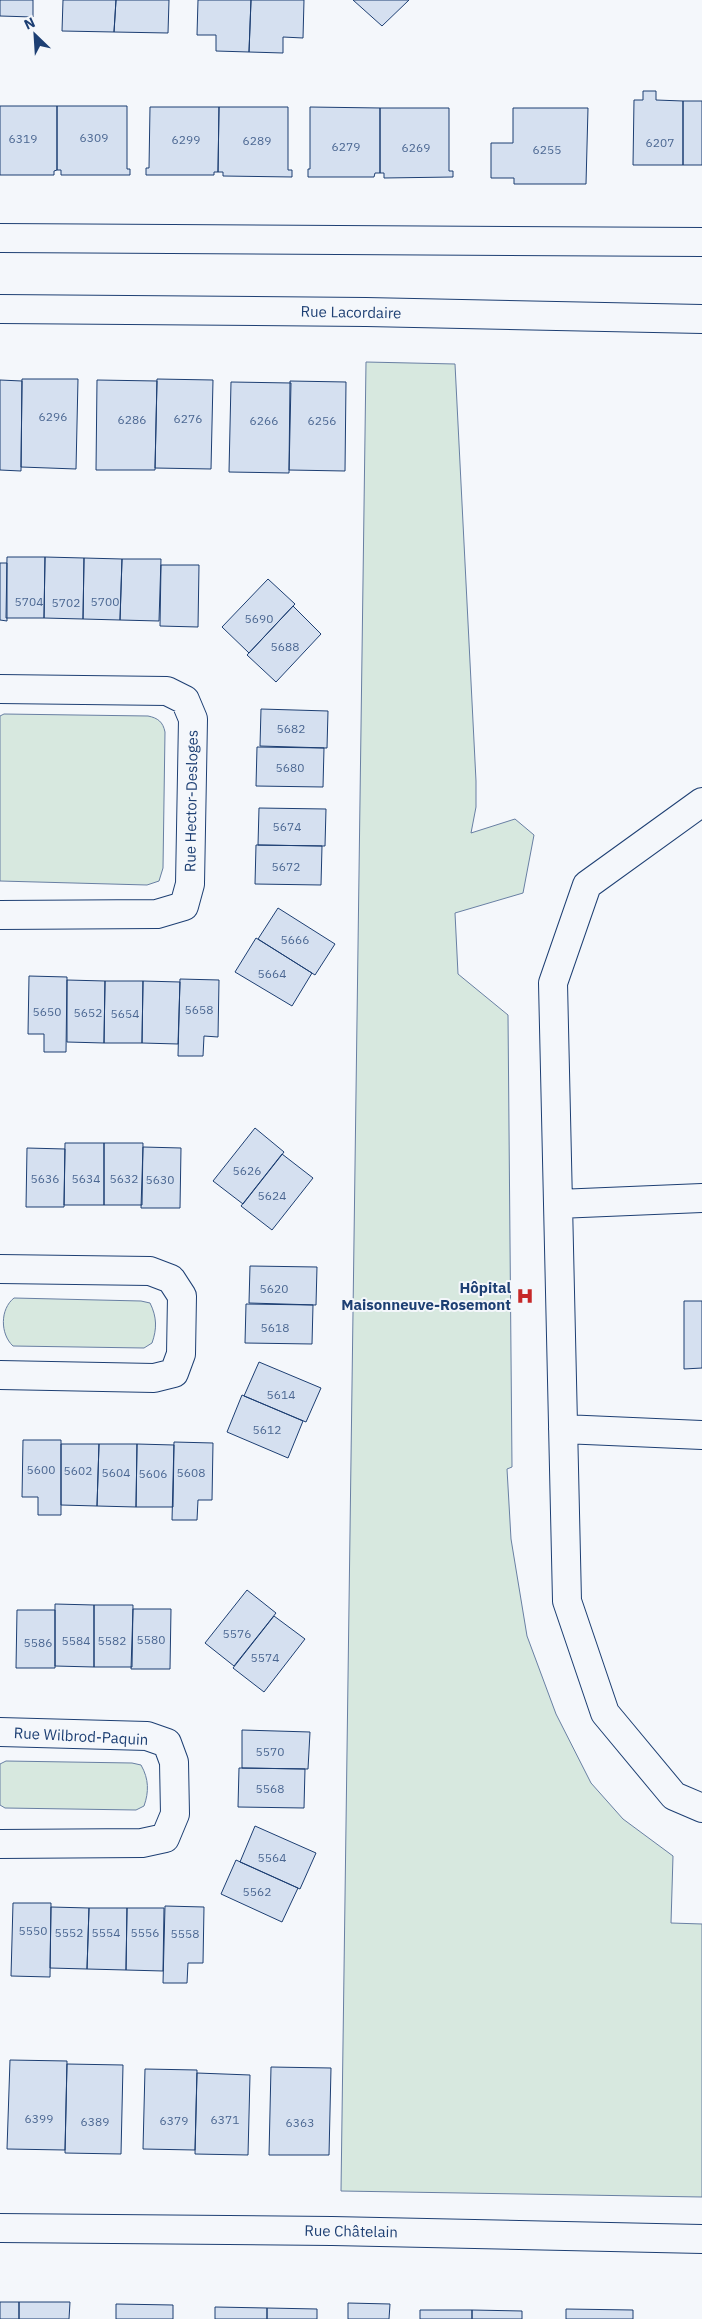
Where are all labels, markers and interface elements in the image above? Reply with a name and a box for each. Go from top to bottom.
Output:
north arrow [10,10,60,60]
text: N [21,13,38,34]
house number: 6309 [80,130,108,145]
house number: 6319 [9,131,37,146]
house number: 6299 [172,132,200,147]
house number: 6289 [243,133,271,148]
house number: 6207 [646,135,674,150]
house number: 6279 [332,139,360,154]
house number: 6269 [402,140,430,155]
house number: 6255 [533,142,561,157]
street label: Rue Lacordaire [300,302,402,322]
house number: 6296 [39,409,67,424]
house number: 6276 [174,411,202,426]
house number: 6286 [118,412,146,427]
house number: 6266 [250,413,278,428]
house number: 6256 [308,413,336,428]
house number: 5704 [15,594,43,609]
house number: 5700 [91,594,119,609]
house number: 5702 [52,595,80,610]
house number: 5690 [245,611,273,626]
house number: 5688 [271,639,299,654]
house number: 5682 [277,721,305,736]
street label: Rue Hector-Desloges [180,730,202,872]
house number: 5680 [276,760,304,775]
house number: 5674 [273,819,301,834]
house number: 5672 [272,859,300,874]
house number: 5666 [281,932,309,947]
house number: 5664 [258,966,286,981]
house number: 5658 [185,1002,213,1017]
house number: 5650 [33,1004,61,1019]
house number: 5652 [74,1005,102,1020]
house number: 5654 [111,1006,139,1021]
house number: 5626 [233,1163,261,1178]
house number: 5636 [31,1171,59,1186]
house number: 5634 [72,1171,100,1186]
house number: 5632 [110,1171,138,1186]
house number: 5630 [146,1172,174,1187]
house number: 5624 [258,1188,286,1203]
place label: Hôpital Maisonneuve-Rosemont [341,1278,511,1314]
house number: 5620 [260,1281,288,1296]
hospital icon: Hôpital Maisonneuve-Rosemont [515,1286,535,1306]
house number: 5618 [261,1320,289,1335]
house number: 5614 [267,1387,295,1402]
house number: 5612 [253,1422,281,1437]
house number: 5600 [27,1462,55,1477]
house number: 5602 [64,1463,92,1478]
house number: 5604 [102,1465,130,1480]
house number: 5608 [177,1465,205,1480]
house number: 5606 [139,1466,167,1481]
house number: 5576 [223,1626,251,1641]
house number: 5580 [137,1632,165,1647]
house number: 5584 [62,1633,90,1648]
house number: 5582 [98,1633,126,1648]
house number: 5586 [24,1635,52,1650]
house number: 5574 [251,1650,279,1665]
street label: Rue Wilbrod-Paquin [13,1723,149,1749]
house number: 5570 [256,1744,284,1759]
house number: 5568 [256,1781,284,1796]
house number: 5564 [258,1850,286,1865]
house number: 5562 [243,1884,271,1899]
house number: 5550 [19,1923,47,1938]
house number: 5552 [55,1925,83,1940]
house number: 5554 [92,1925,120,1940]
house number: 5556 [131,1925,159,1940]
house number: 5558 [171,1926,199,1941]
house number: 6399 [25,2111,53,2126]
house number: 6371 [211,2112,239,2127]
house number: 6379 [160,2113,188,2128]
house number: 6389 [81,2114,109,2129]
house number: 6363 [286,2115,314,2130]
street label: Rue Châtelain [304,2221,398,2241]

